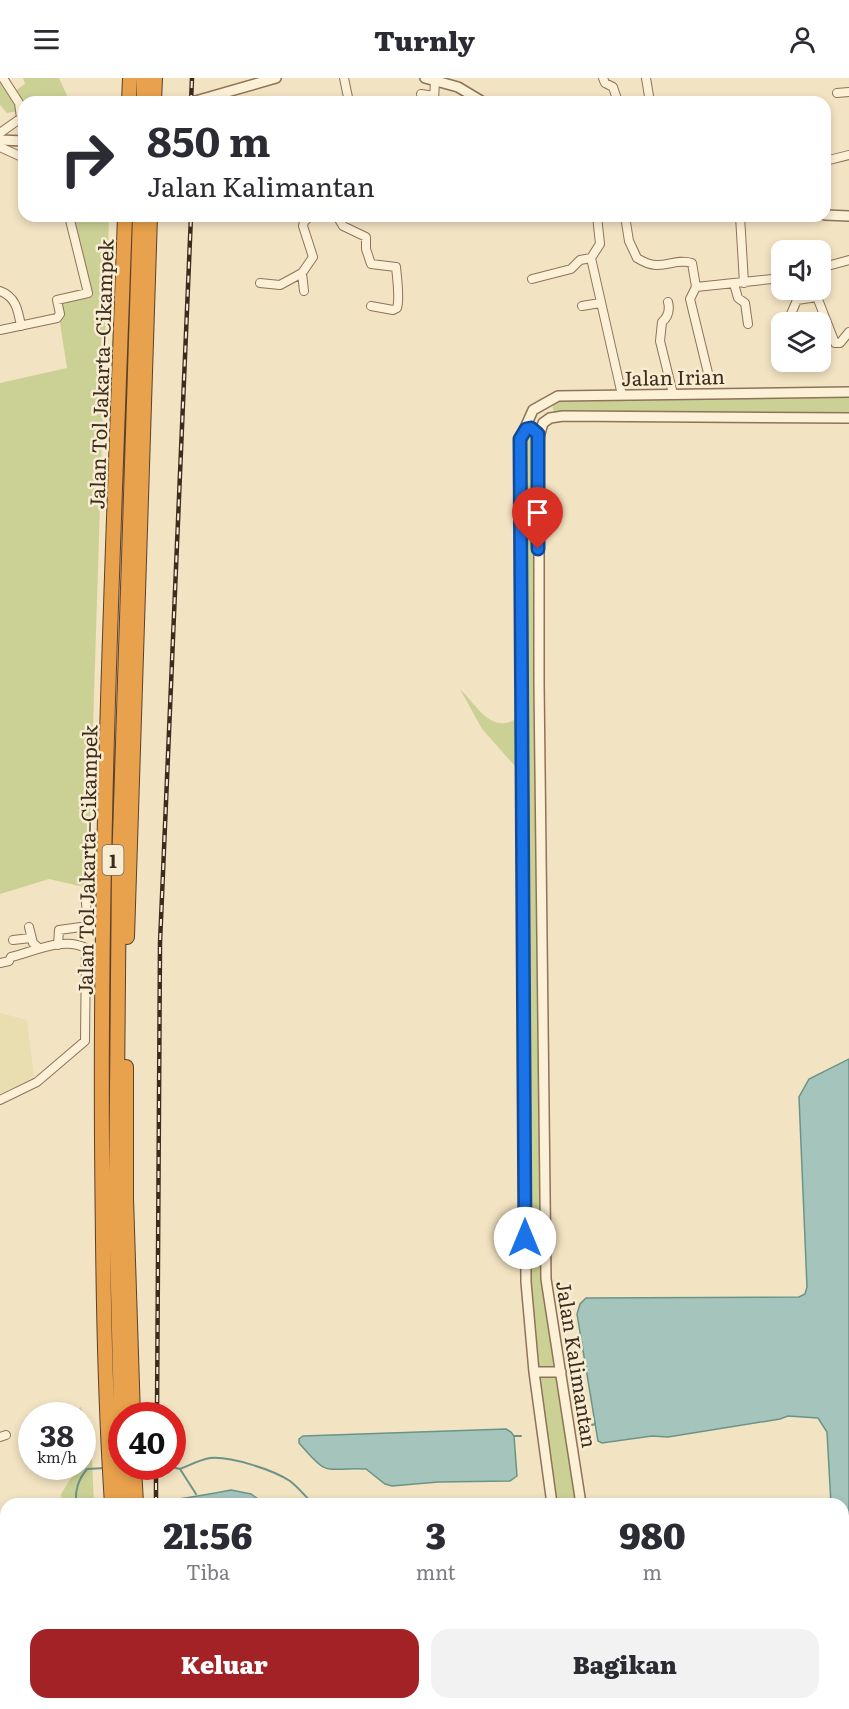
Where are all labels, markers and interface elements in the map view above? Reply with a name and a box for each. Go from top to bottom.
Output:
text: Turnly [374,19,475,59]
icon: menu [30,23,63,56]
icon: person [786,23,819,56]
text: 850 m [147,108,271,170]
icon: right [48,120,126,198]
text: Jalan Kalimantan [147,165,375,205]
street label: Jalan Tol Jakarta–Cikampek [80,238,120,510]
map controls [771,240,831,372]
button: sound [771,240,831,300]
button: layers [771,312,831,372]
street label: Jalan Irian [621,360,725,392]
pin [512,487,563,549]
icon: arrive [521,496,554,529]
street label: Jalan Tol Jakarta–Cikampek [69,724,103,995]
road number: 1 [102,845,124,875]
position arrow [493,1206,557,1270]
street label: Jalan Kalimantan [550,1278,606,1450]
speed limit sign: 40 [108,1402,186,1480]
text: 38 [40,1412,74,1456]
text: km/h [37,1445,77,1468]
text: 21:56 [163,1507,252,1560]
text: 3 [425,1507,446,1560]
text: 980 [619,1507,686,1560]
text: Tiba [186,1556,230,1586]
text: mnt [416,1556,456,1586]
text: m [643,1556,662,1586]
button: Keluar [30,1629,419,1698]
button: Bagikan [431,1629,819,1698]

